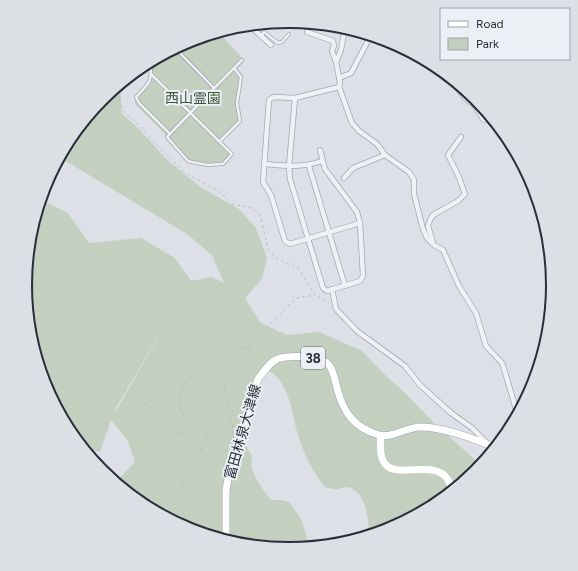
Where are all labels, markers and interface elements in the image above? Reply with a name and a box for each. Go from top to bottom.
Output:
legend [440,8,570,60]
text: Road [476,17,504,31]
text: Park [476,37,499,51]
park label: 西山霊園 [165,90,221,107]
road number: 38 [301,347,325,369]
street label: 富田林泉大津線 [221,383,265,481]

